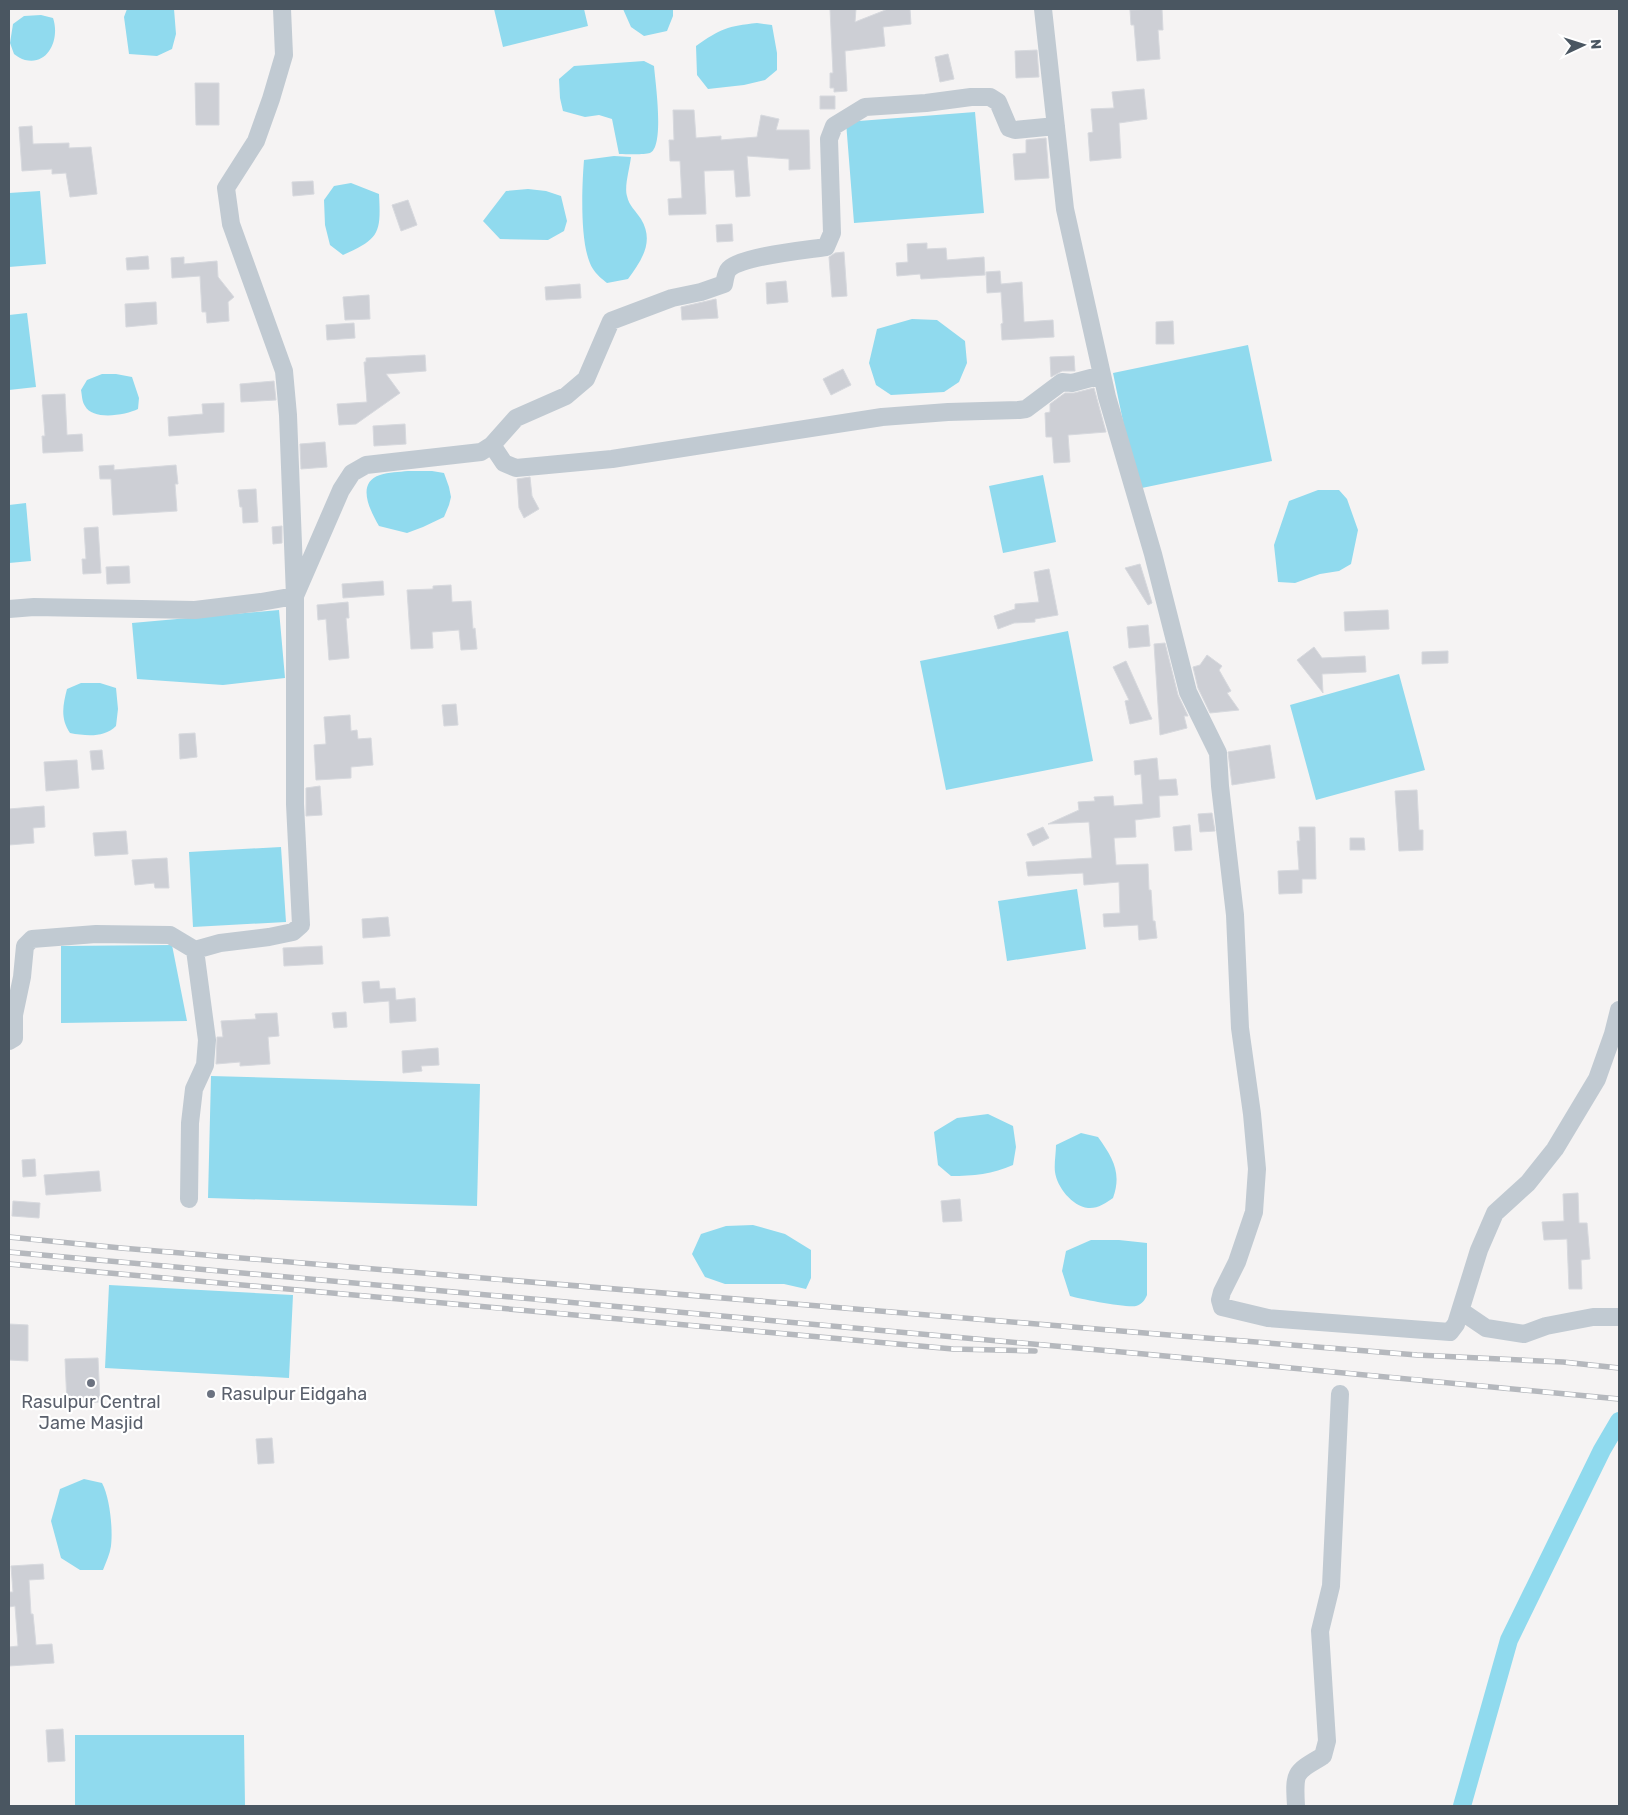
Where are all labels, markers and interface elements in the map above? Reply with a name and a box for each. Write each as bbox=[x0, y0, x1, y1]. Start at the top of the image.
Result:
north arrow bbox=[1558, 20, 1608, 70]
text: N bbox=[1587, 39, 1604, 50]
marker: Rasulpur Central Jame Masjid bbox=[85, 1377, 97, 1389]
place label: Rasulpur Eidgaha bbox=[221, 1383, 367, 1405]
marker: Rasulpur Eidgaha bbox=[205, 1388, 217, 1400]
place label: Rasulpur Central Jame Masjid bbox=[21, 1391, 161, 1434]

